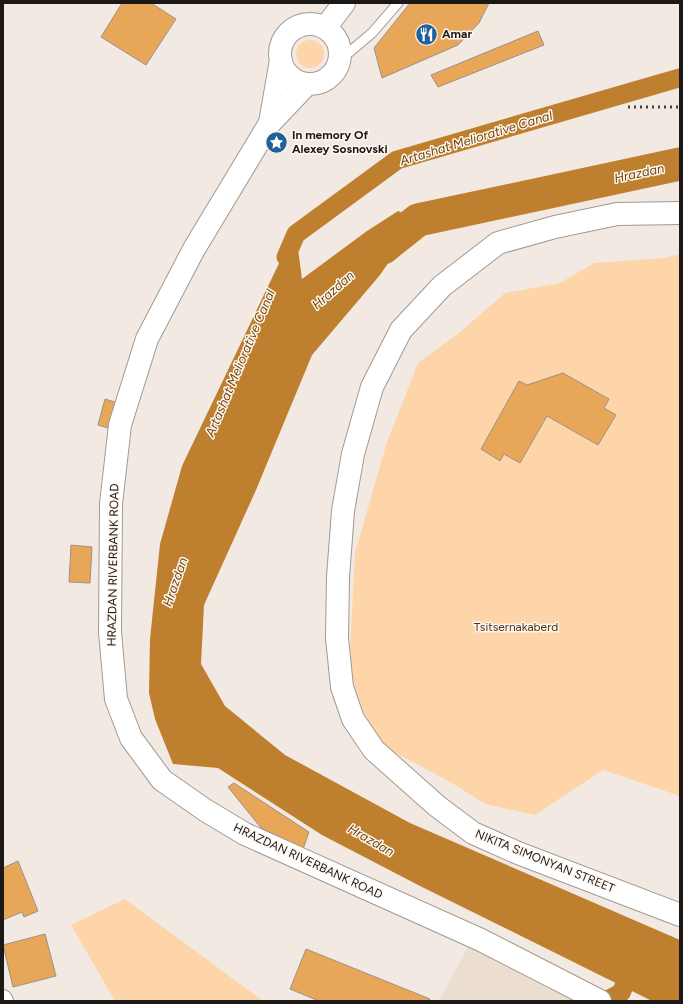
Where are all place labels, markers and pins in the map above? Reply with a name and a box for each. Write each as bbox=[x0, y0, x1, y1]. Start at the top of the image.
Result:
restaurant icon: Amar bbox=[414, 21, 440, 47]
place label: Amar bbox=[442, 27, 472, 41]
place label: In memory Of Alexey Sosnovski bbox=[292, 128, 388, 156]
place icon: In memory Of Alexey Sosnovski bbox=[264, 129, 290, 155]

